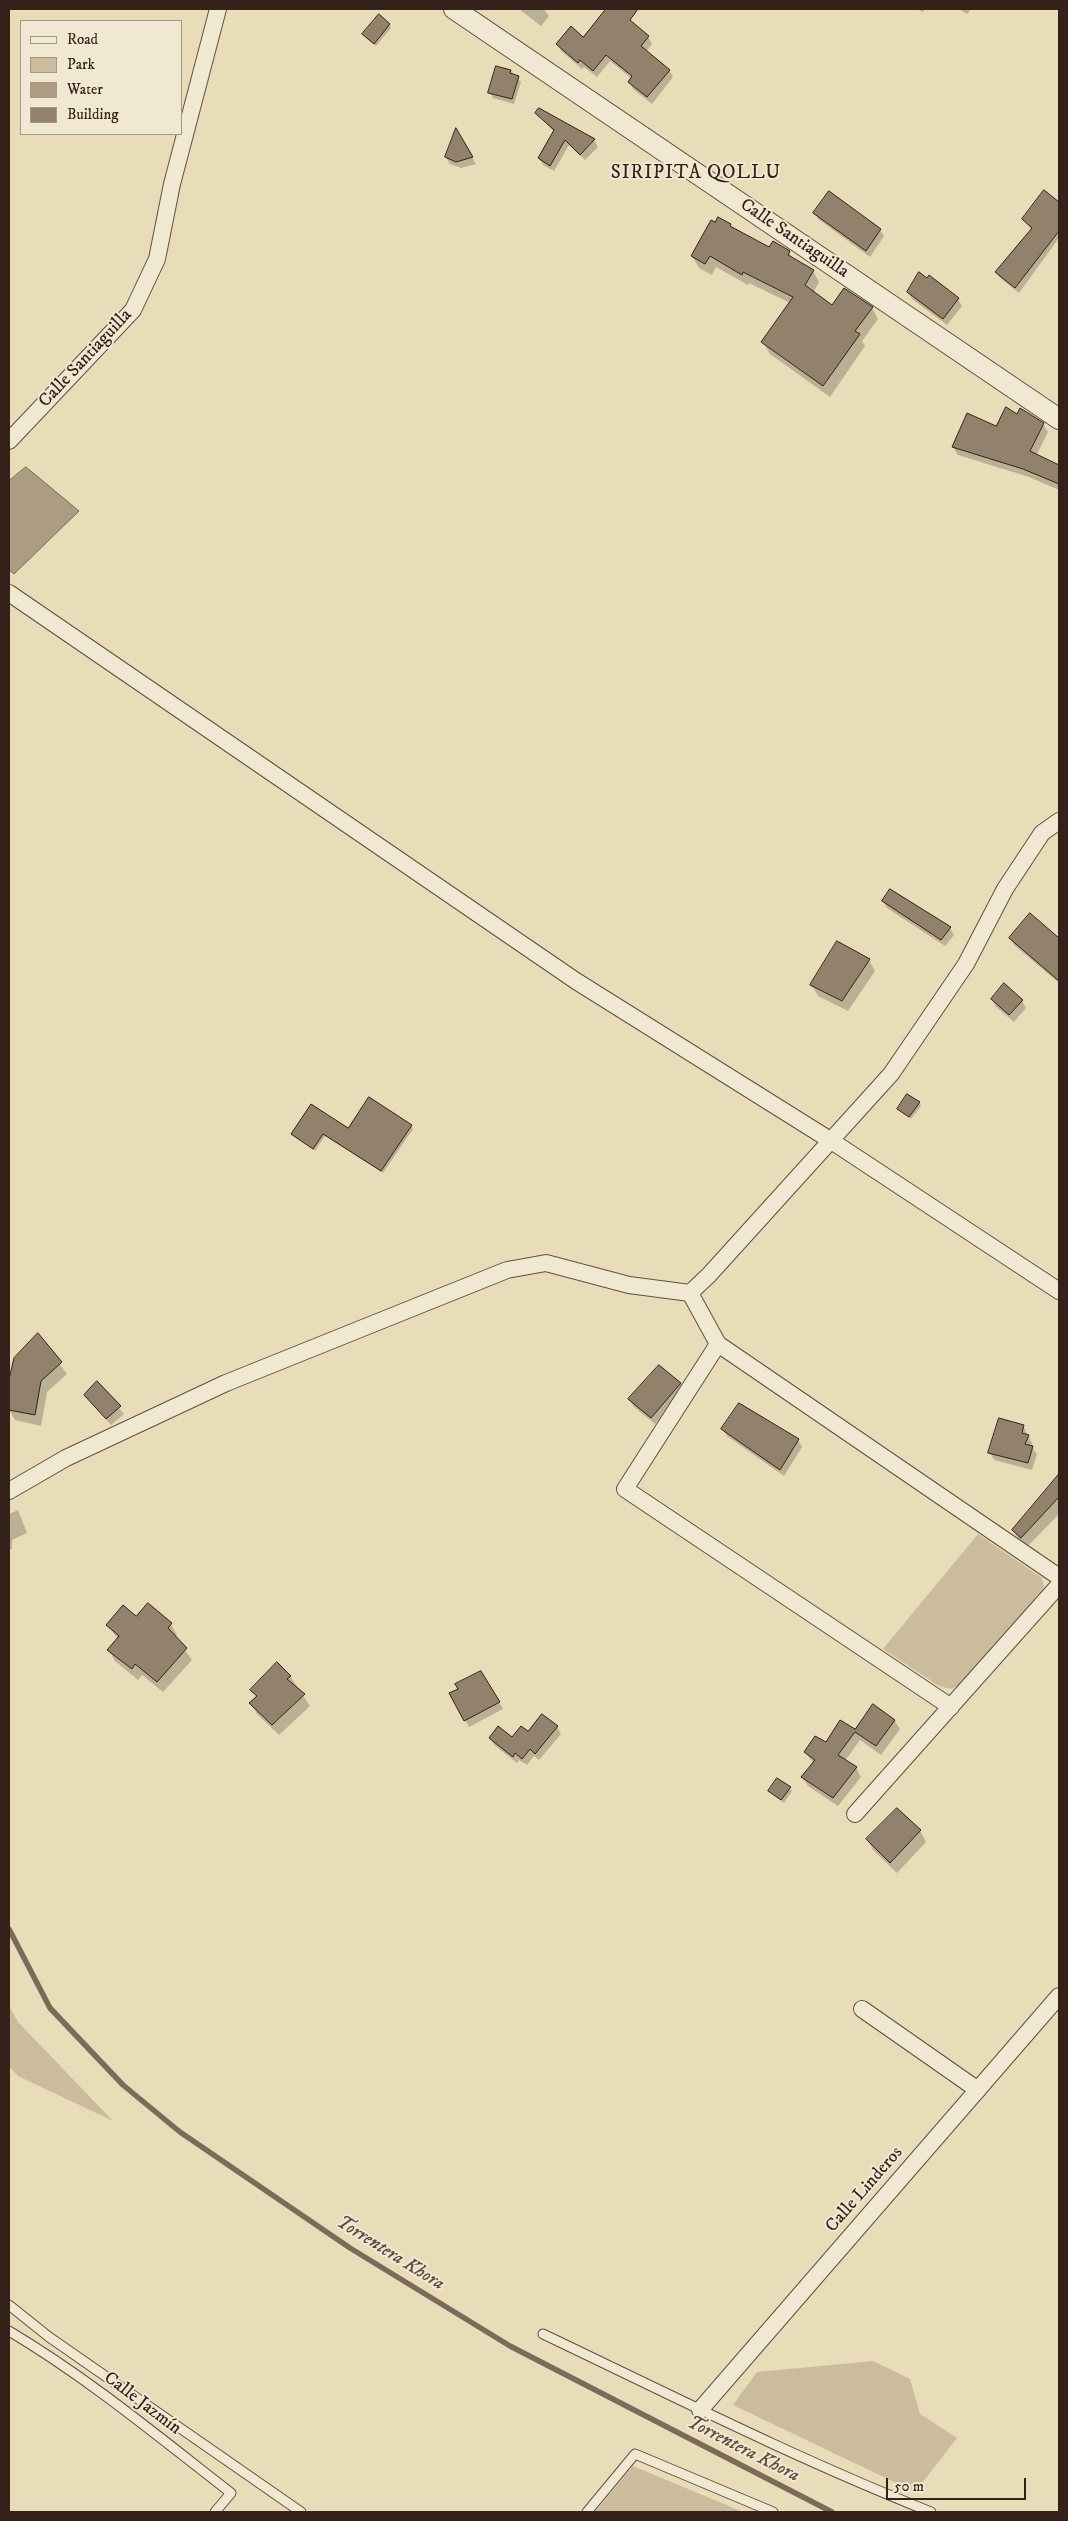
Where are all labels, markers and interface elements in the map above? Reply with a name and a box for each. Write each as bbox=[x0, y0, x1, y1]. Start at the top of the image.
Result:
legend bbox=[20, 20, 182, 135]
text: Road bbox=[67, 30, 98, 49]
text: Park bbox=[67, 55, 95, 74]
text: Water bbox=[67, 80, 103, 99]
text: Building bbox=[67, 105, 119, 124]
district label: SIRIPITA QOLLU bbox=[609, 163, 783, 185]
street label: Calle Santiaguilla bbox=[735, 195, 853, 283]
street label: Calle Santiaguilla bbox=[35, 305, 137, 413]
street label: Calle Linderos bbox=[822, 2143, 908, 2237]
water label: Torrentera Khora bbox=[332, 2212, 448, 2296]
street label: Calle Jazmín bbox=[99, 2368, 185, 2440]
water label: Torrentera Khora bbox=[683, 2412, 803, 2488]
scale bar bbox=[888, 2468, 1028, 2500]
text: 50 m bbox=[894, 2477, 924, 2496]

